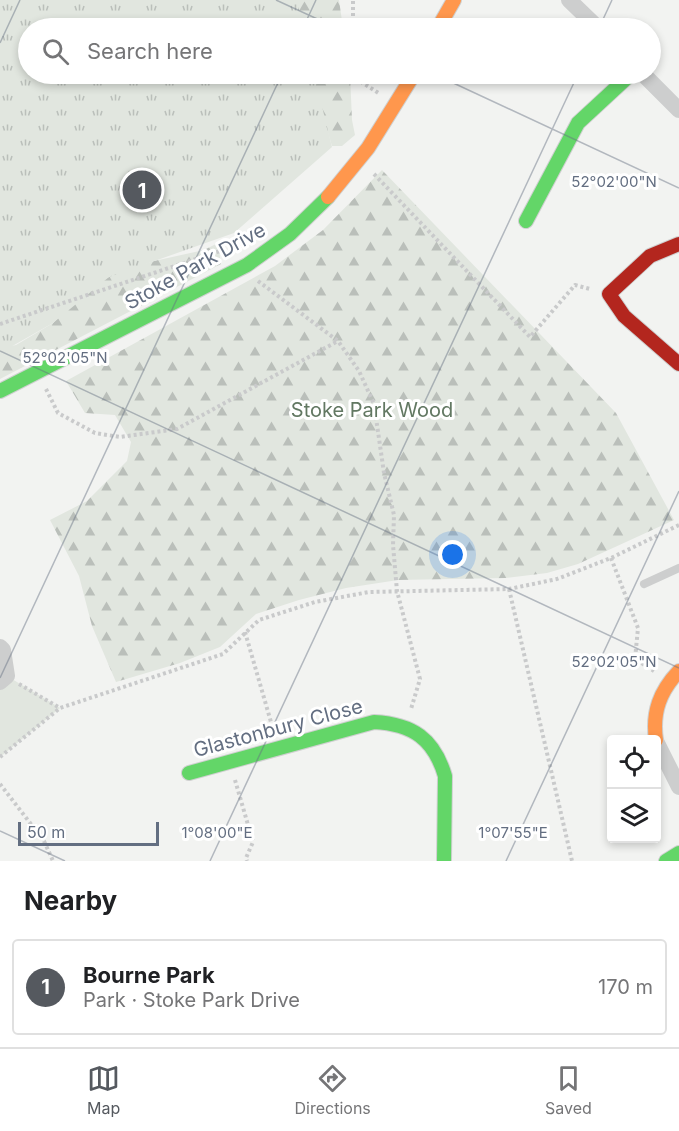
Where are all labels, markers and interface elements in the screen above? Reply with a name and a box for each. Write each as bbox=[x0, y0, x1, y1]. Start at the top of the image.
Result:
search box bbox=[18, 18, 661, 84]
icon: search bbox=[39, 35, 72, 68]
text: Search here bbox=[87, 38, 213, 64]
pin: 1 bbox=[122, 168, 162, 213]
text: 52°02'00"N bbox=[571, 172, 657, 191]
street label: Stoke Park Drive bbox=[120, 217, 270, 315]
text: 52°02'05"N bbox=[22, 348, 108, 367]
park label: Stoke Park Wood bbox=[291, 398, 453, 422]
your location bbox=[438, 540, 467, 569]
text: 52°02'05"N bbox=[571, 652, 657, 671]
street label: Glastonbury Close bbox=[191, 694, 365, 762]
map controls bbox=[607, 735, 661, 843]
button: locate bbox=[607, 735, 661, 789]
button: layers bbox=[607, 789, 661, 843]
scale bar bbox=[18, 819, 159, 846]
text: 50 m bbox=[27, 822, 65, 842]
text: 1°08'00"E bbox=[181, 823, 253, 842]
text: 1°07'55"E bbox=[478, 823, 548, 842]
text: Nearby bbox=[24, 885, 117, 916]
text: Bourne Park bbox=[83, 962, 215, 988]
text: 1 bbox=[41, 975, 50, 999]
text: 170 m bbox=[598, 975, 653, 999]
text: Park · Stoke Park Drive bbox=[83, 988, 300, 1012]
tab: Map bbox=[87, 1062, 120, 1118]
tab: Directions bbox=[295, 1062, 371, 1118]
tab: Saved bbox=[545, 1062, 592, 1118]

